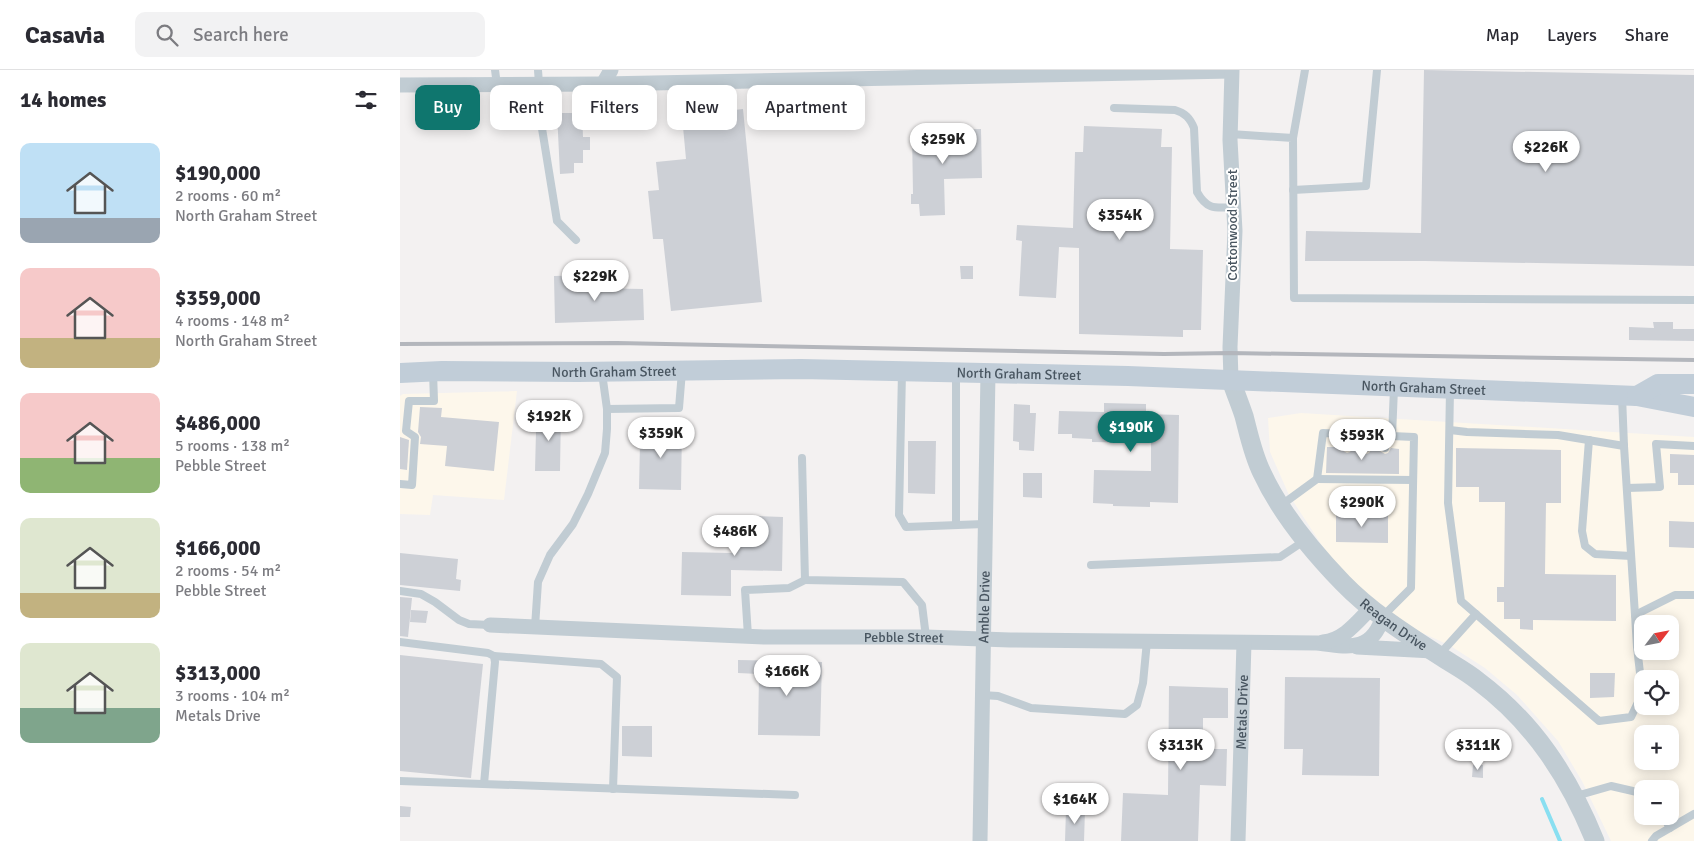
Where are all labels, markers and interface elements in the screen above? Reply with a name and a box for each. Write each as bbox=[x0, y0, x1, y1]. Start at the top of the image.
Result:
search box bbox=[135, 12, 485, 57]
text: Casavia bbox=[25, 20, 105, 50]
icon: search bbox=[153, 21, 181, 49]
text: Search here bbox=[193, 23, 289, 47]
text: Map bbox=[1486, 24, 1519, 46]
text: Layers bbox=[1547, 24, 1597, 46]
text: Share bbox=[1625, 24, 1669, 46]
chip: Buy bbox=[415, 85, 480, 130]
chip: Rent bbox=[490, 85, 562, 130]
chip: Filters bbox=[572, 85, 657, 130]
chip: New bbox=[667, 85, 737, 130]
chip: Apartment bbox=[747, 85, 865, 130]
icon: filters bbox=[352, 86, 380, 114]
text: 14 homes bbox=[20, 87, 106, 113]
pin: $259K bbox=[908, 122, 978, 165]
text: $259K bbox=[921, 129, 965, 149]
pin: $226K bbox=[1511, 131, 1581, 173]
text: $226K bbox=[1524, 137, 1568, 157]
text: $190,000 bbox=[175, 160, 261, 186]
icon: home bbox=[60, 163, 120, 223]
street label: Cottonwood Street bbox=[1224, 169, 1241, 281]
text: 2 rooms · 60 m² bbox=[175, 186, 281, 206]
pin: $354K bbox=[1085, 198, 1155, 241]
text: $354K bbox=[1098, 205, 1142, 225]
text: North Graham Street bbox=[175, 206, 317, 226]
pin: $229K bbox=[560, 260, 630, 302]
text: $229K bbox=[573, 266, 617, 286]
text: $359,000 bbox=[175, 285, 261, 311]
icon: home bbox=[60, 288, 120, 348]
text: 4 rooms · 148 m² bbox=[175, 311, 290, 331]
text: North Graham Street bbox=[175, 331, 317, 351]
street label: North Graham Street bbox=[552, 362, 676, 381]
street label: North Graham Street bbox=[956, 364, 1081, 383]
street label: North Graham Street bbox=[1361, 377, 1486, 399]
pin: $192K bbox=[514, 400, 584, 442]
text: $192K bbox=[527, 406, 571, 426]
text: $486,000 bbox=[175, 410, 261, 436]
pin: $190K bbox=[1096, 410, 1166, 453]
icon: home bbox=[60, 413, 120, 473]
pin: $359K bbox=[626, 416, 696, 459]
text: $190K bbox=[1109, 417, 1153, 437]
pin: $593K bbox=[1327, 418, 1397, 461]
text: $359K bbox=[639, 423, 683, 443]
text: $593K bbox=[1340, 425, 1384, 445]
text: 5 rooms · 138 m² bbox=[175, 436, 290, 456]
text: Pebble Street bbox=[175, 456, 266, 476]
pin: $290K bbox=[1327, 486, 1397, 528]
text: $290K bbox=[1340, 492, 1384, 512]
pin: $486K bbox=[700, 514, 770, 557]
text: $486K bbox=[713, 521, 757, 541]
text: $166,000 bbox=[175, 535, 261, 561]
icon: home bbox=[60, 538, 120, 598]
text: 2 rooms · 54 m² bbox=[175, 561, 281, 581]
street label: Amble Drive bbox=[975, 571, 993, 643]
text: Pebble Street bbox=[175, 581, 266, 601]
street label: Reagan Drive bbox=[1357, 594, 1431, 654]
north arrow bbox=[1634, 615, 1679, 660]
map controls bbox=[1634, 615, 1679, 825]
street label: Pebble Street bbox=[864, 628, 944, 646]
pin: $166K bbox=[752, 654, 822, 697]
text: $313,000 bbox=[175, 660, 261, 686]
text: $166K bbox=[765, 661, 809, 681]
icon: home bbox=[60, 663, 120, 723]
button: locate bbox=[1634, 670, 1679, 715]
street label: Metals Drive bbox=[1232, 674, 1252, 750]
text: 3 rooms · 104 m² bbox=[175, 686, 290, 706]
text: Metals Drive bbox=[175, 706, 261, 726]
button: + bbox=[1634, 725, 1679, 770]
pin: $313K bbox=[1146, 728, 1216, 771]
pin: $311K bbox=[1443, 728, 1513, 771]
text: $313K bbox=[1159, 735, 1203, 755]
text: $311K bbox=[1456, 735, 1500, 755]
button: − bbox=[1634, 780, 1679, 825]
pin: $164K bbox=[1040, 782, 1110, 825]
text: $164K bbox=[1053, 789, 1097, 809]

